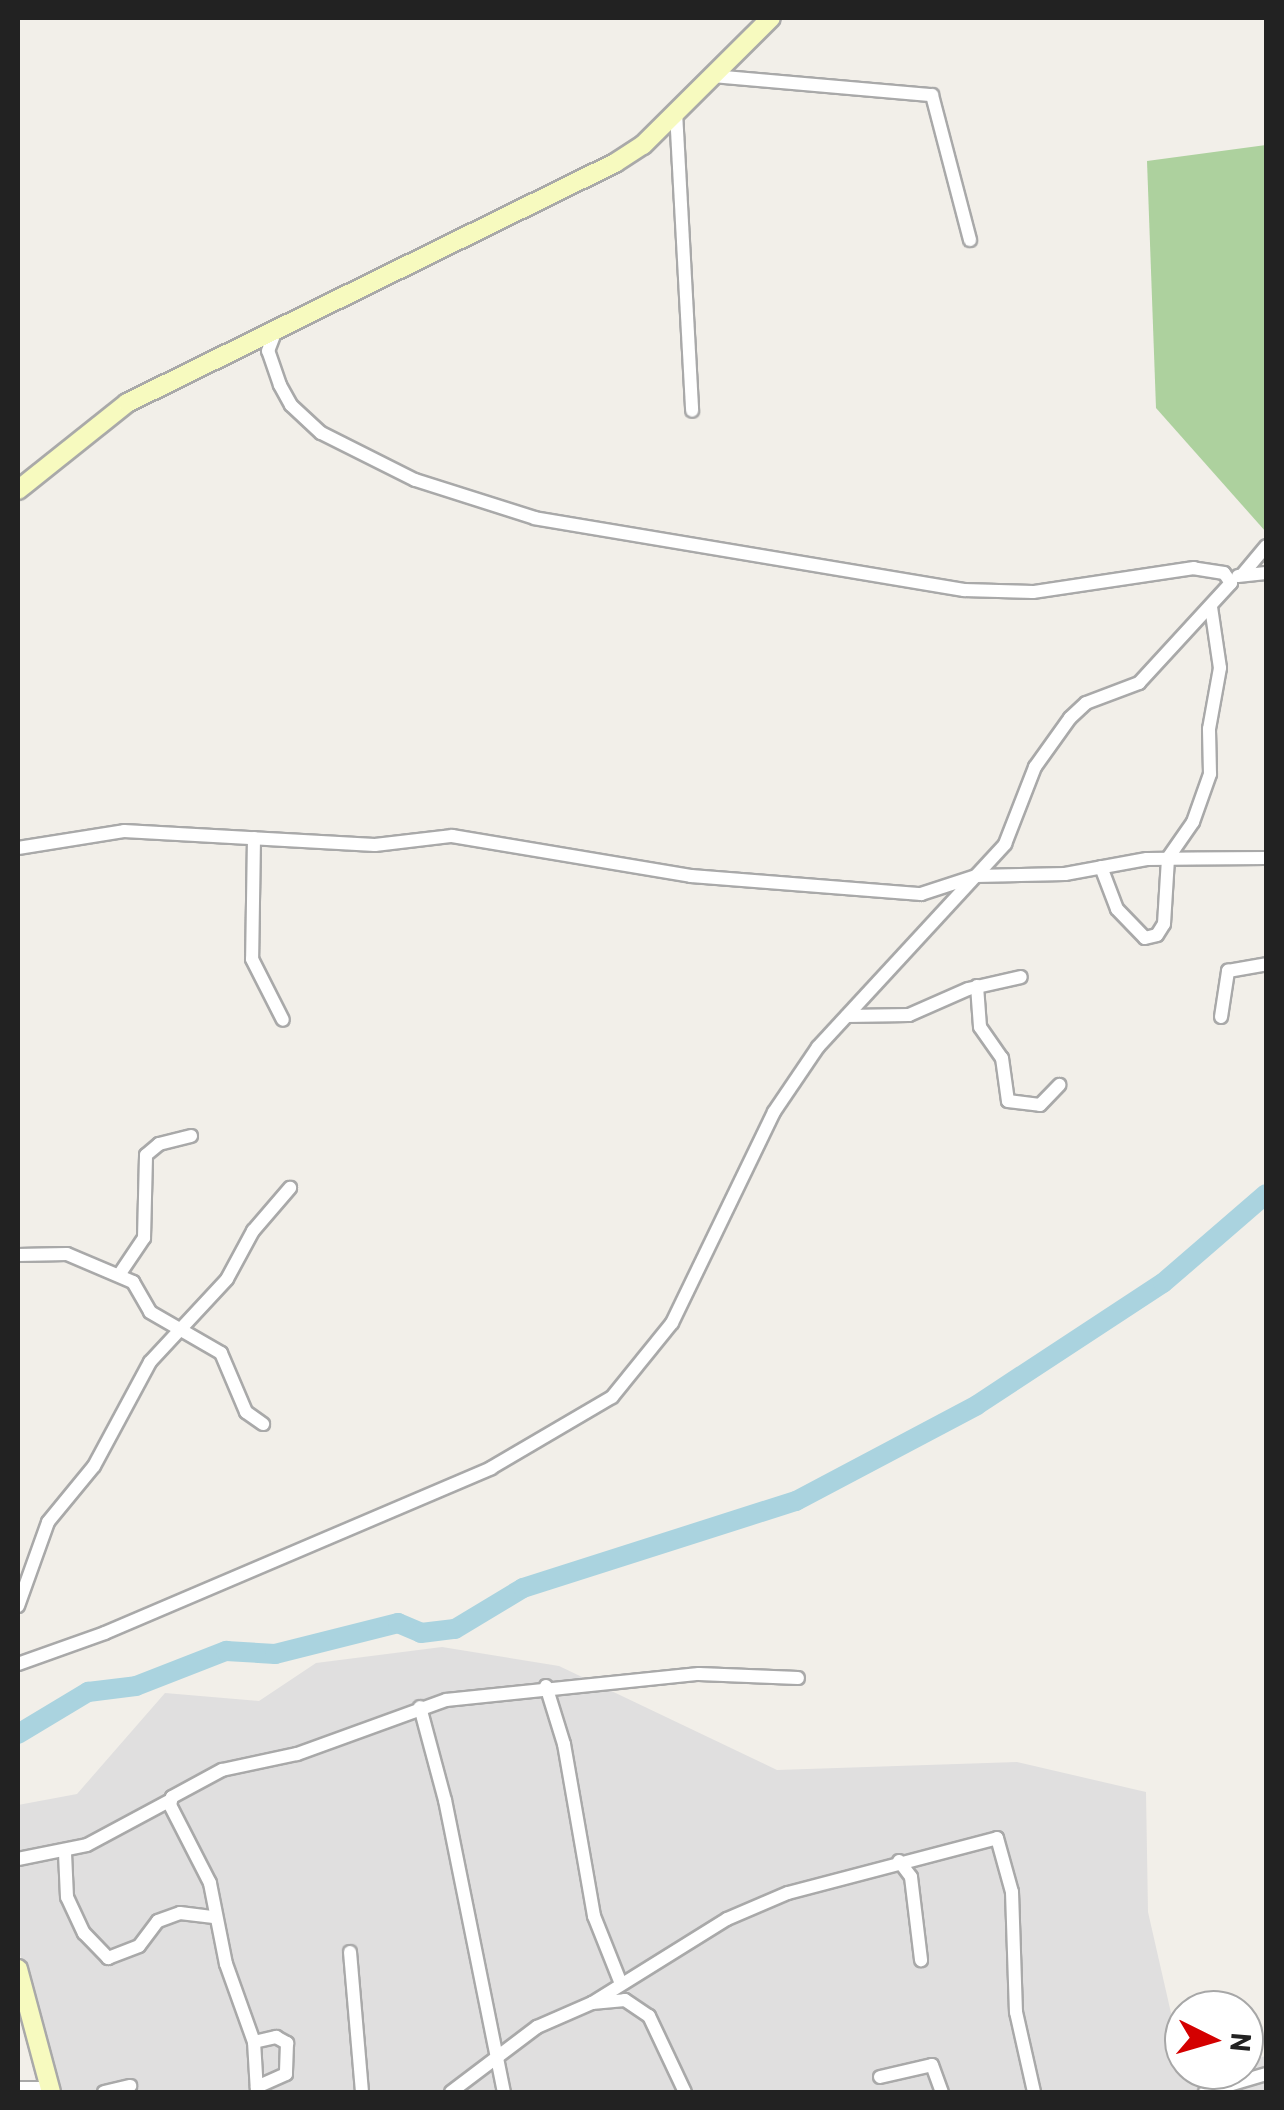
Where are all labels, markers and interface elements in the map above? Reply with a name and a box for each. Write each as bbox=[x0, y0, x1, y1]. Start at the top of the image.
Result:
north arrow bbox=[1164, 1990, 1264, 2090]
text: N bbox=[1224, 2032, 1260, 2053]

